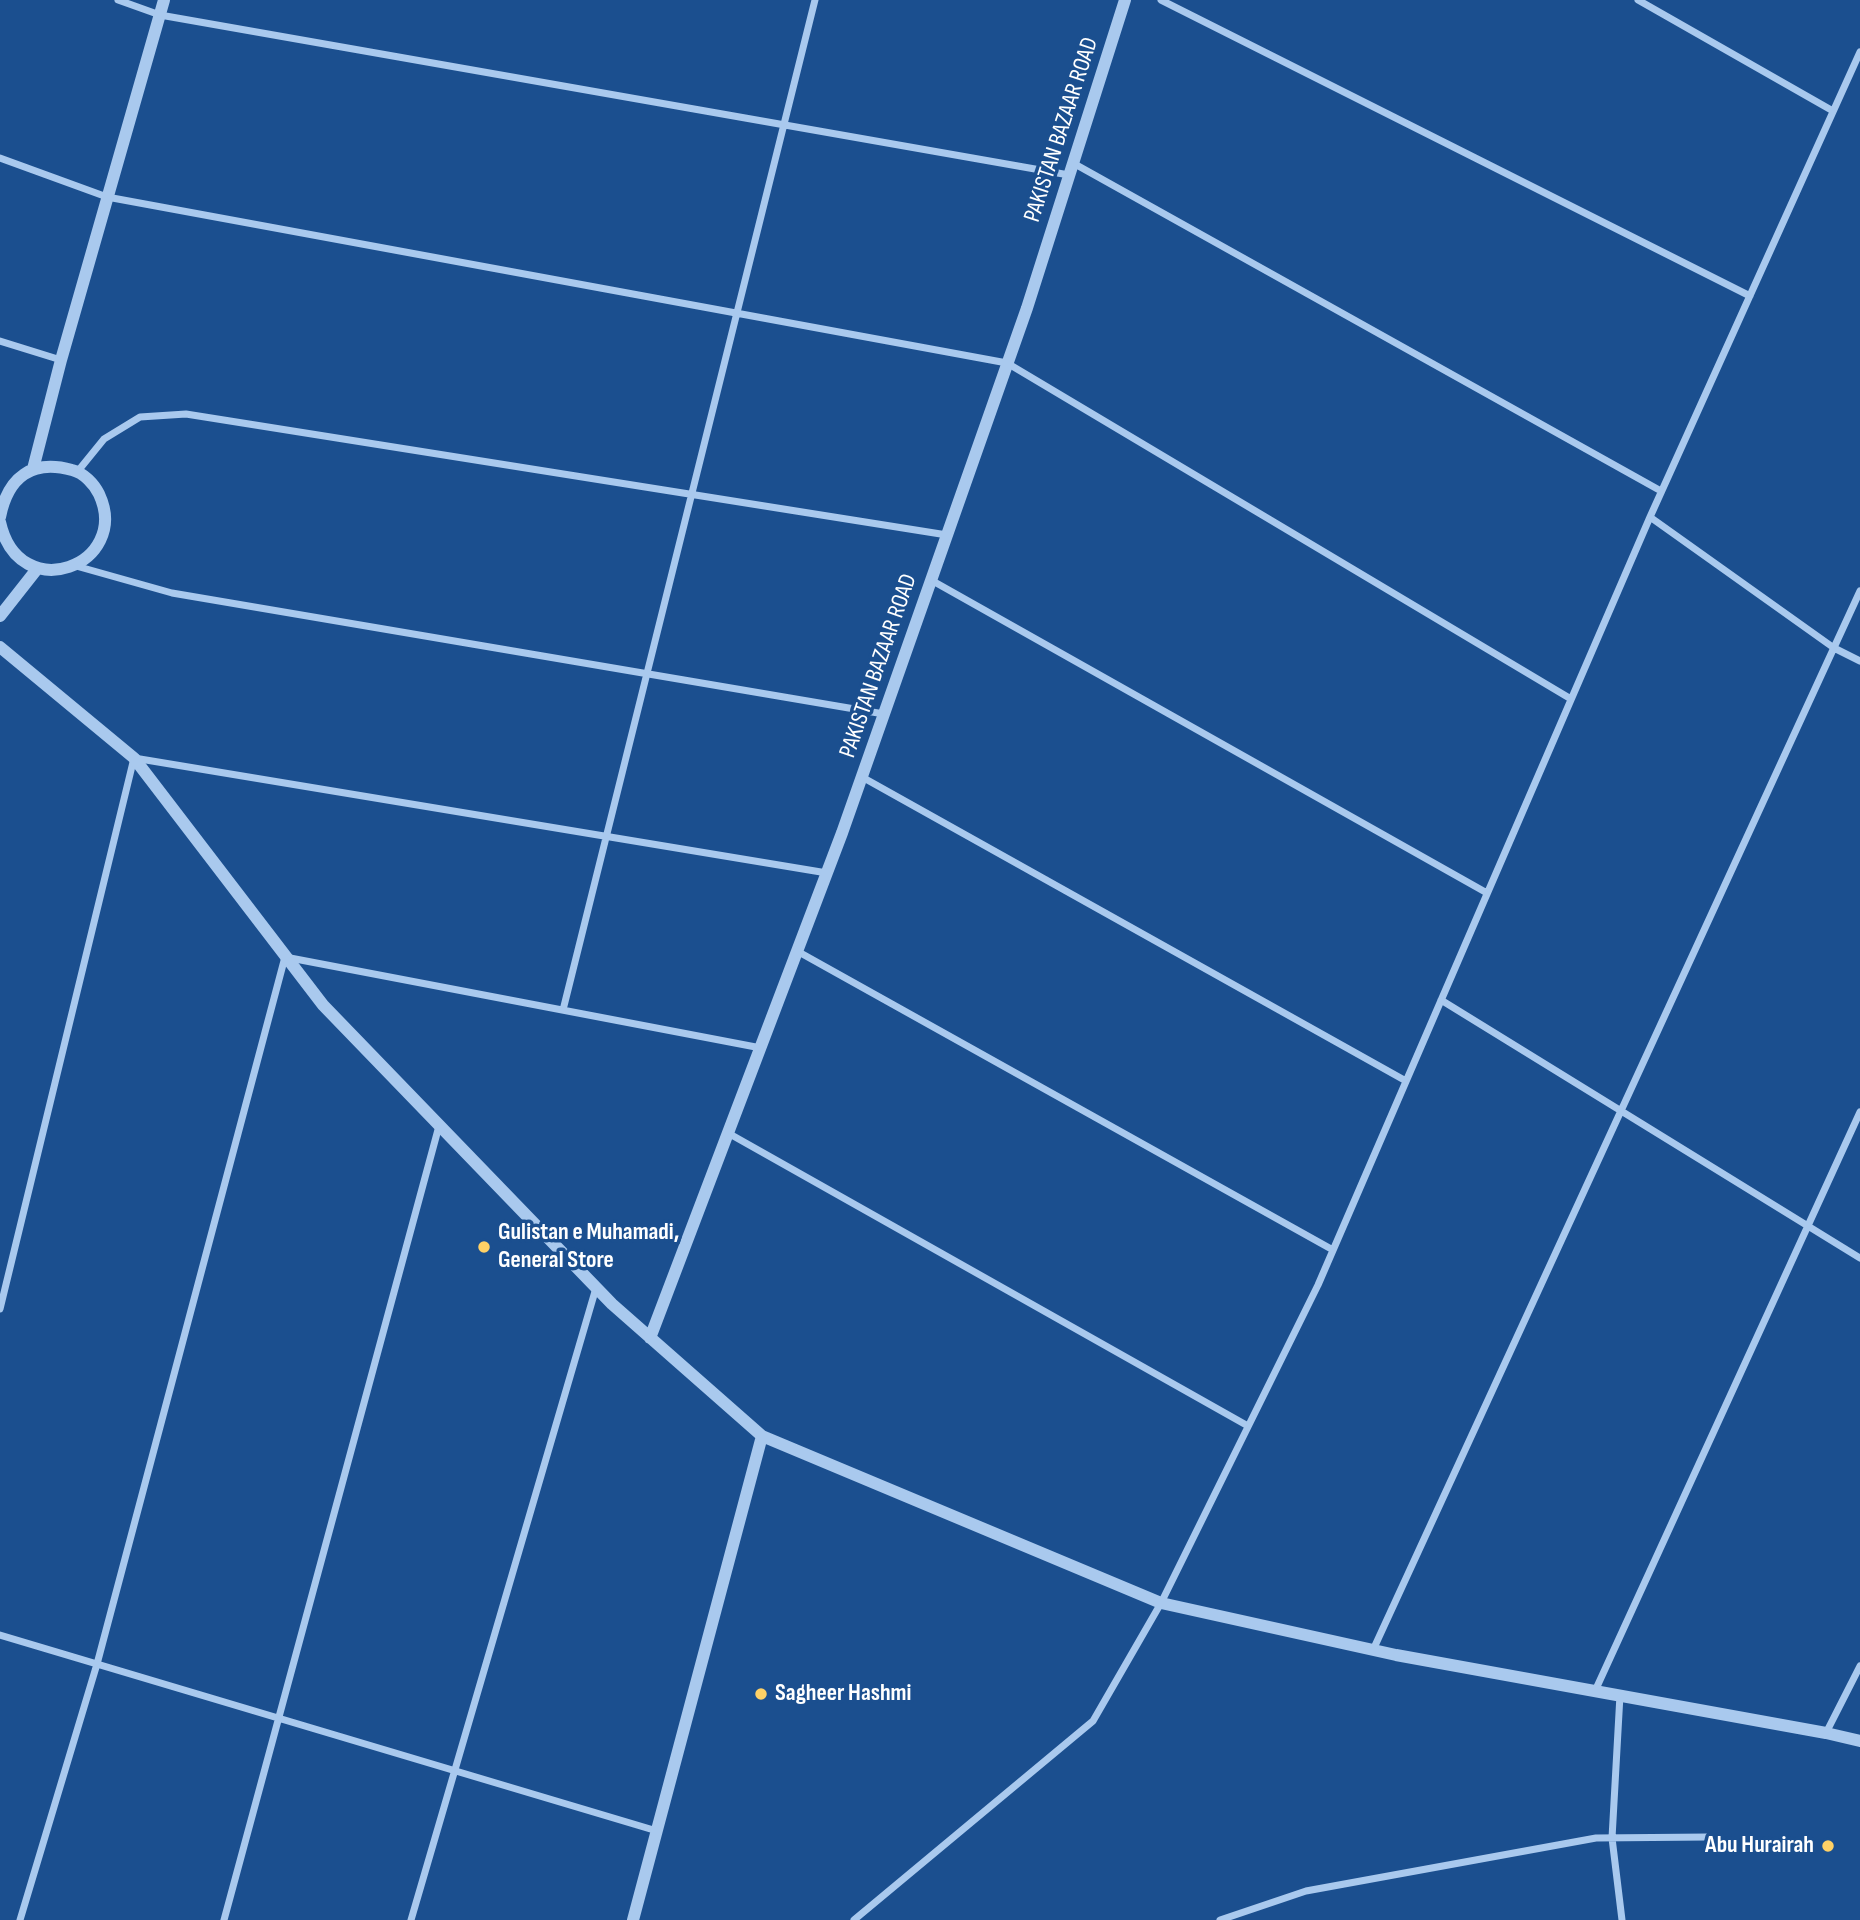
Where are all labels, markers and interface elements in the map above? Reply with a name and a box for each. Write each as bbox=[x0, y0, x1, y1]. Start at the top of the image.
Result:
street label: PAKISTAN BAZAAR ROAD bbox=[1019, 34, 1105, 226]
street label: PAKISTAN BAZAAR ROAD bbox=[834, 570, 924, 762]
place label: Gulistan e Muhamadi, General Store bbox=[498, 1219, 679, 1275]
marker: Gulistan e Muhamadi, General Store bbox=[476, 1239, 492, 1255]
place label: Sagheer Hashmi bbox=[775, 1680, 911, 1708]
marker: Sagheer Hashmi bbox=[753, 1686, 769, 1702]
place label: Abu Hurairah bbox=[1705, 1832, 1814, 1860]
marker: Abu Hurairah bbox=[1820, 1838, 1836, 1854]

